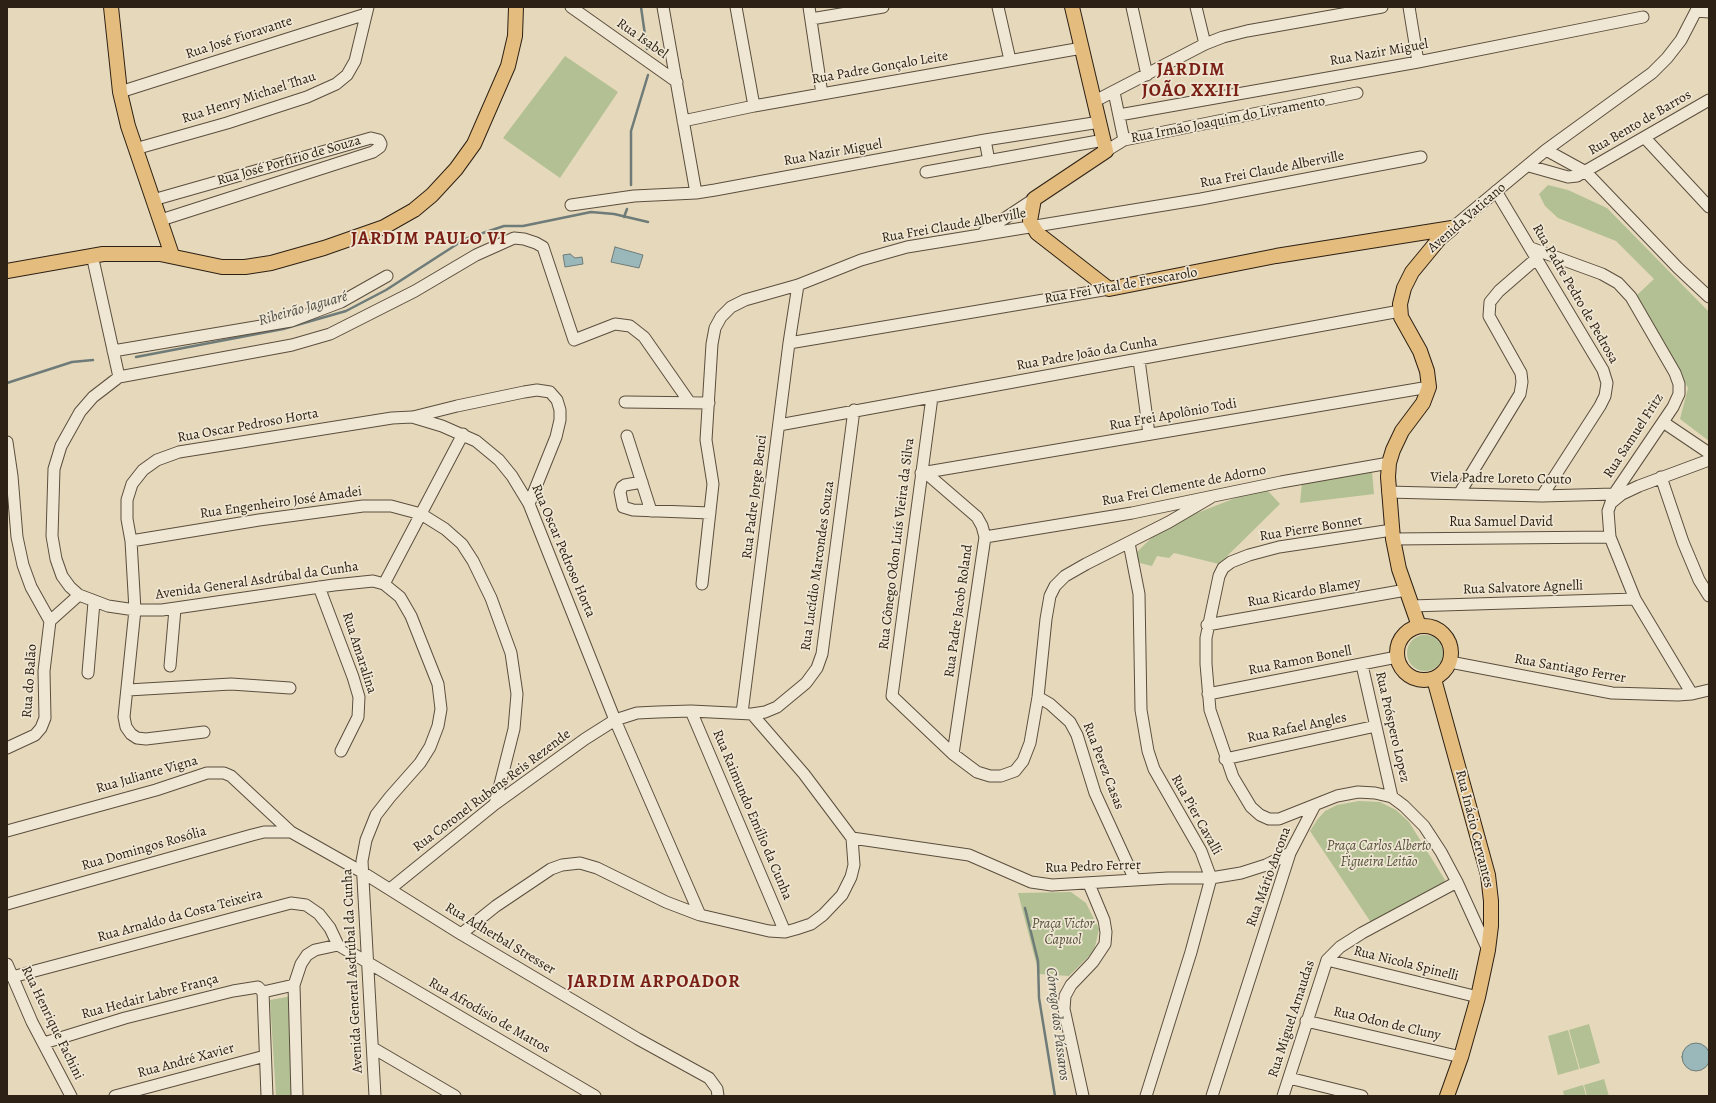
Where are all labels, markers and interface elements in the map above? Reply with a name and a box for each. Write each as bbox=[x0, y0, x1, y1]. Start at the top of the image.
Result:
street label: Rua José Fioravante bbox=[184, 13, 294, 63]
street label: Rua Isabel bbox=[613, 15, 671, 63]
street label: Rua Nazir Miguel bbox=[1328, 36, 1430, 70]
street label: Rua Padre Gonçalo Leite bbox=[811, 48, 949, 88]
district label: JARDIM JOÃO XXIII bbox=[1142, 60, 1240, 102]
street label: Rua Henry Michael Thau bbox=[180, 68, 318, 128]
street label: Rua Bento de Barros bbox=[1586, 87, 1694, 159]
street label: Rua Irmão Joaquim do Livramento bbox=[1130, 93, 1326, 147]
street label: Rua José Porfírio de Souza bbox=[215, 132, 363, 190]
street label: Rua Nazir Miguel bbox=[782, 136, 884, 170]
street label: Rua Frei Claude Alberville bbox=[1198, 148, 1346, 192]
street label: Avenida Vaticano bbox=[1424, 179, 1510, 257]
street label: Rua Frei Claude Alberville bbox=[880, 205, 1028, 247]
street label: Rua Padre Pedro de Pedrosa bbox=[1528, 221, 1622, 367]
district label: JARDIM PAULO VI bbox=[351, 229, 507, 251]
street label: Rua Frei Vital de Frescarolo bbox=[1043, 264, 1199, 308]
water label: Ribeirão Jaguaré bbox=[256, 288, 350, 330]
street label: Rua Padre João da Cunha bbox=[1015, 333, 1159, 375]
street label: Rua Samuel Fritz bbox=[1600, 390, 1668, 482]
street label: Rua Frei Apolônio Todi bbox=[1108, 395, 1238, 435]
street label: Rua Oscar Pedroso Horta bbox=[176, 405, 320, 447]
street label: Rua Padre Jorge Benci bbox=[739, 434, 771, 560]
street label: Rua Cônego Odon Luís Vieira da Silva bbox=[876, 437, 918, 651]
street label: Rua Frei Clemente de Adorno bbox=[1101, 462, 1267, 510]
street label: Viela Padre Loreto Couto bbox=[1430, 469, 1572, 489]
street label: Rua Lucídio Marcondes Souza bbox=[798, 480, 838, 652]
street label: Rua Oscar Pedroso Horta bbox=[527, 482, 599, 620]
street label: Rua Engenheiro José Amadei bbox=[199, 483, 363, 523]
street label: Rua Pierre Bonnet bbox=[1258, 513, 1364, 545]
street label: Rua Samuel David bbox=[1449, 515, 1553, 531]
street label: Rua Padre Jacob Roland bbox=[941, 543, 977, 679]
street label: Avenida General Asdrúbal da Cunha bbox=[154, 558, 360, 604]
street label: Rua Ricardo Blamey bbox=[1246, 575, 1362, 611]
street label: Rua Salvatore Agnelli bbox=[1463, 578, 1583, 598]
street label: Rua Amaralina bbox=[338, 610, 380, 696]
street label: Rua do Balão bbox=[19, 643, 41, 719]
street label: Rua Ramon Bonell bbox=[1247, 643, 1353, 679]
street label: Rua Santiago Ferrer bbox=[1513, 651, 1627, 687]
street label: Rua Próspero Lopez bbox=[1371, 670, 1413, 784]
street label: Rua Rafael Angles bbox=[1246, 709, 1348, 747]
street label: Rua Perez Casas bbox=[1079, 720, 1127, 812]
street label: Rua Coronel Rubens Reis Rezende bbox=[410, 726, 574, 856]
street label: Rua Raimundo Emílio da Cunha bbox=[708, 727, 796, 903]
street label: Rua Juliante Vigna bbox=[94, 752, 200, 798]
street label: Rua Inácio Cervantes bbox=[1451, 768, 1497, 890]
street label: Rua Pier Cavalli bbox=[1167, 772, 1225, 858]
street label: Rua Domingos Rosólia bbox=[80, 823, 208, 875]
street label: Rua Mário Ancona bbox=[1243, 825, 1295, 929]
park label: Praça Carlos Alberto Figueira Leitão bbox=[1327, 839, 1431, 872]
street label: Rua Pedro Ferrer bbox=[1045, 857, 1141, 877]
street label: Avenida General Asdrúbal da Cunha bbox=[339, 868, 367, 1074]
street label: Rua Arnaldo da Costa Teixeira bbox=[96, 886, 264, 946]
street label: Rua Adherbal Stresser bbox=[442, 899, 558, 979]
park label: Praça Victor Capuol bbox=[1032, 917, 1094, 950]
street label: Rua Nicola Spinelli bbox=[1352, 943, 1460, 985]
street label: Rua Miguel Arnaudas bbox=[1265, 958, 1319, 1080]
street label: Rua Henrique Fachini bbox=[17, 963, 87, 1083]
water label: Córrego dos Pássaros bbox=[1041, 966, 1073, 1082]
street label: Rua Hedair Labre França bbox=[80, 971, 220, 1023]
district label: JARDIM ARPOADOR bbox=[567, 972, 741, 994]
street label: Rua Afrodísio de Mattos bbox=[425, 974, 553, 1058]
street label: Rua Odon de Cluny bbox=[1332, 1003, 1442, 1045]
street label: Rua André Xavier bbox=[136, 1040, 236, 1082]

